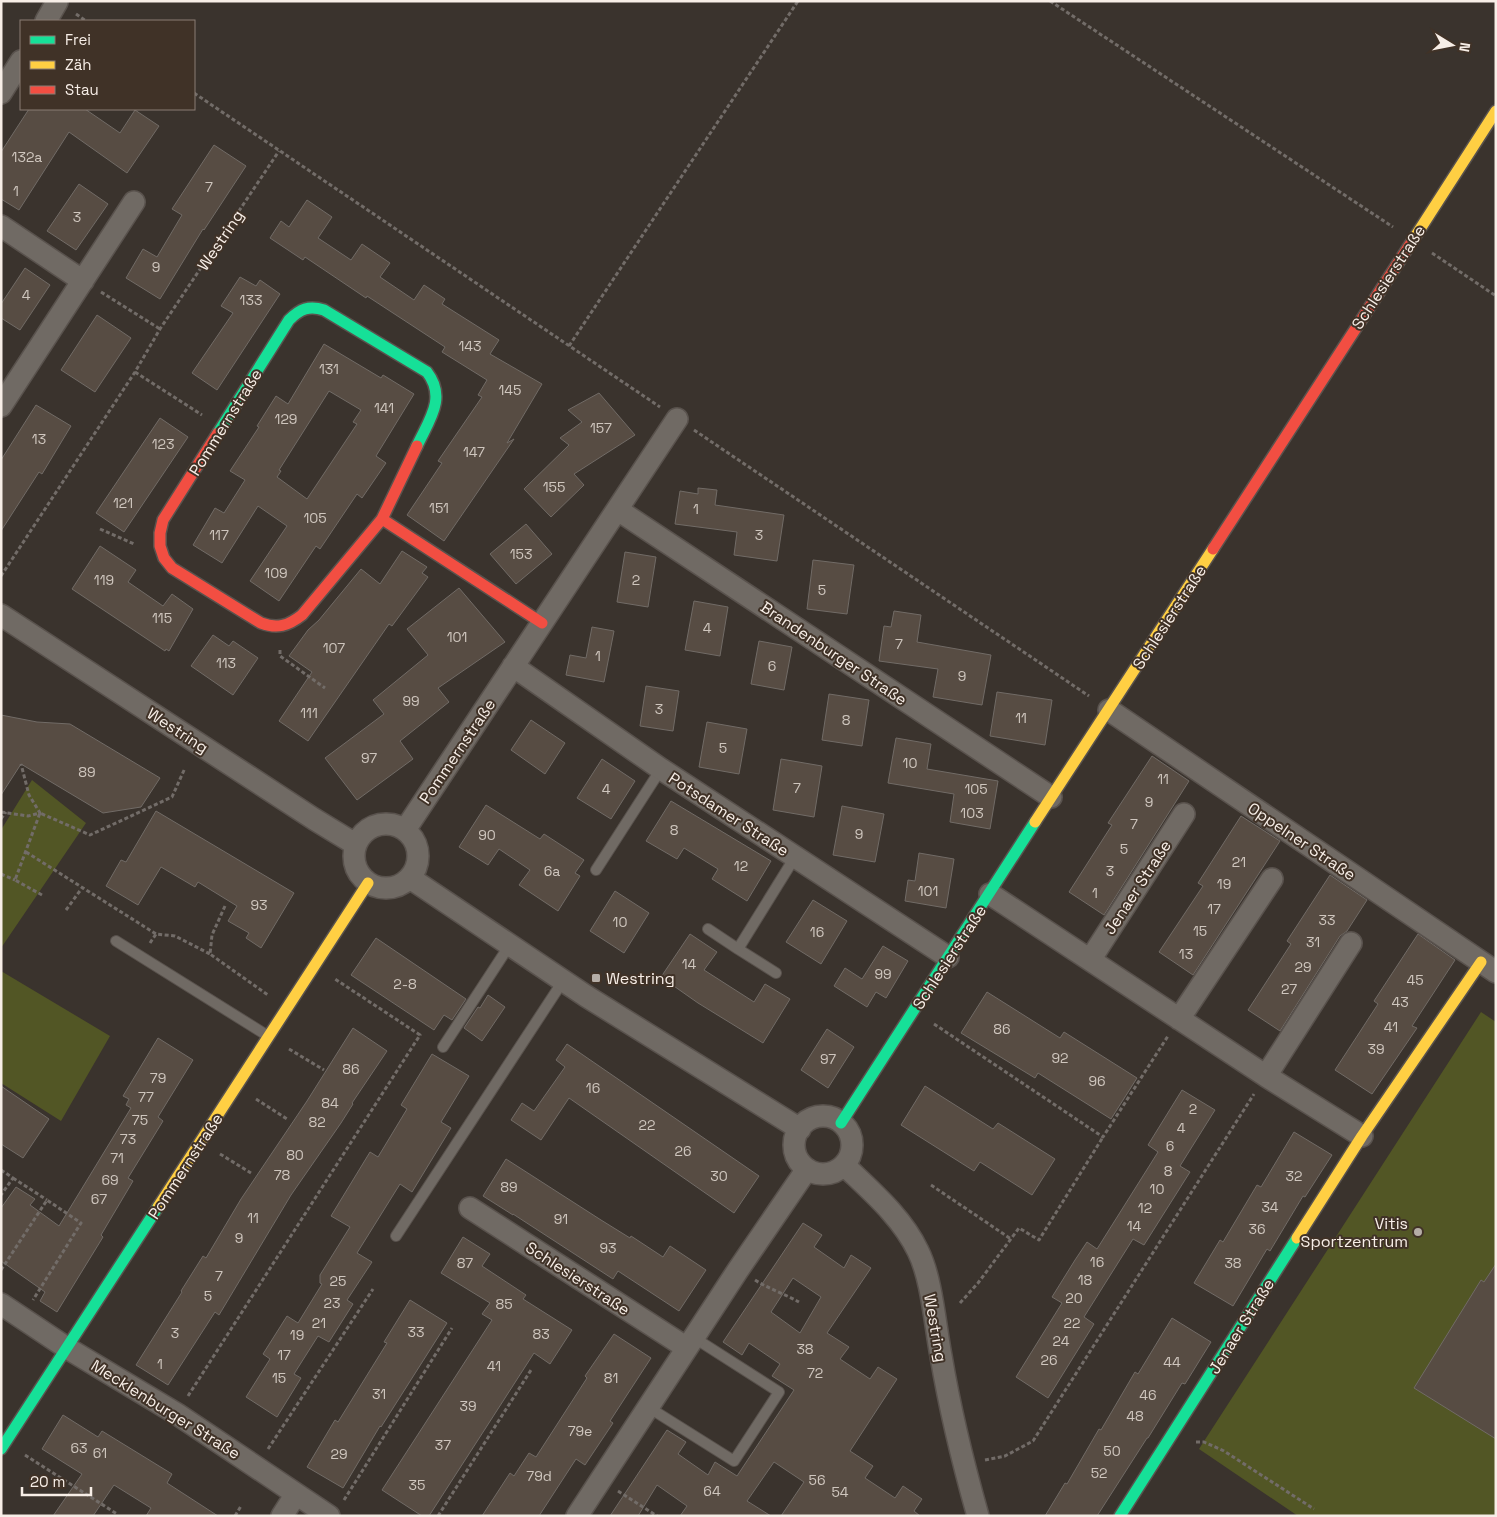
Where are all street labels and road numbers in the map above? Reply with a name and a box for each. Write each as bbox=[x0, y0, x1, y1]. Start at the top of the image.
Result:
street label: Westring bbox=[192, 206, 248, 275]
street label: Schlesierstraße bbox=[1347, 221, 1430, 333]
street label: Pommernstraße bbox=[184, 365, 267, 480]
street label: Schlesierstraße bbox=[1128, 561, 1211, 673]
street label: Brandenburger Straße bbox=[756, 597, 911, 710]
street label: Pommernstraße bbox=[415, 695, 500, 808]
street label: Westring bbox=[143, 703, 212, 758]
street label: Potsdamer Straße bbox=[665, 768, 793, 861]
street label: Oppelner Straße bbox=[1244, 798, 1360, 885]
street label: Jenaer Straße bbox=[1099, 836, 1176, 939]
street label: Schlesierstraße bbox=[908, 901, 991, 1013]
street label: Pommernstraße bbox=[143, 1109, 227, 1223]
street label: Schlesierstraße bbox=[522, 1237, 634, 1320]
street label: Jenaer Straße bbox=[1204, 1275, 1279, 1378]
street label: Westring bbox=[919, 1292, 952, 1364]
street label: Mecklenburger Straße bbox=[87, 1355, 244, 1464]

